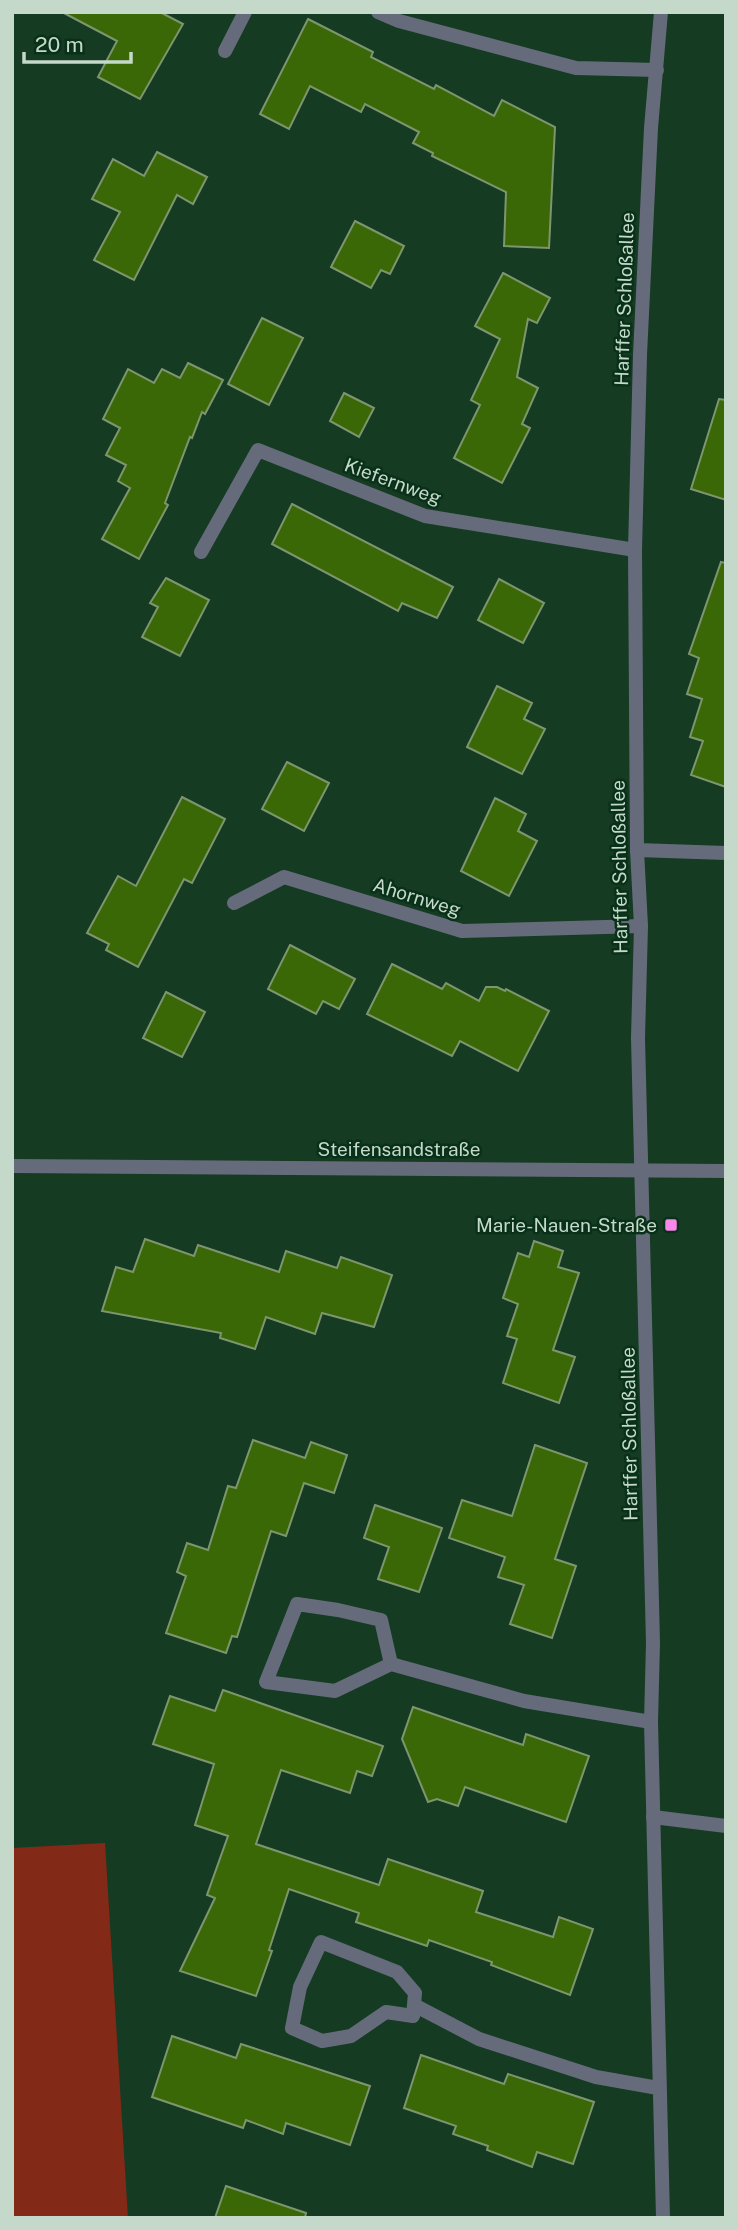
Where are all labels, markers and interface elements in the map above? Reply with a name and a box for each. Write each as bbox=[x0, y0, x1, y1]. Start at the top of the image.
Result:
scale bar bbox=[24, 21, 131, 65]
text: 20 m bbox=[35, 32, 84, 57]
street label: Harffer Schloßallee bbox=[610, 212, 638, 386]
street label: Kiefernweg bbox=[342, 453, 445, 509]
street label: Harffer Schloßallee bbox=[606, 780, 632, 954]
street label: Ahornweg bbox=[371, 873, 464, 921]
street label: Steifensandstraße bbox=[318, 1138, 480, 1160]
place label: Marie-Nauen-Straße bbox=[476, 1214, 657, 1236]
marker: Marie-Nauen-Straße bbox=[663, 1217, 679, 1233]
street label: Harffer Schloßallee bbox=[616, 1347, 642, 1521]

